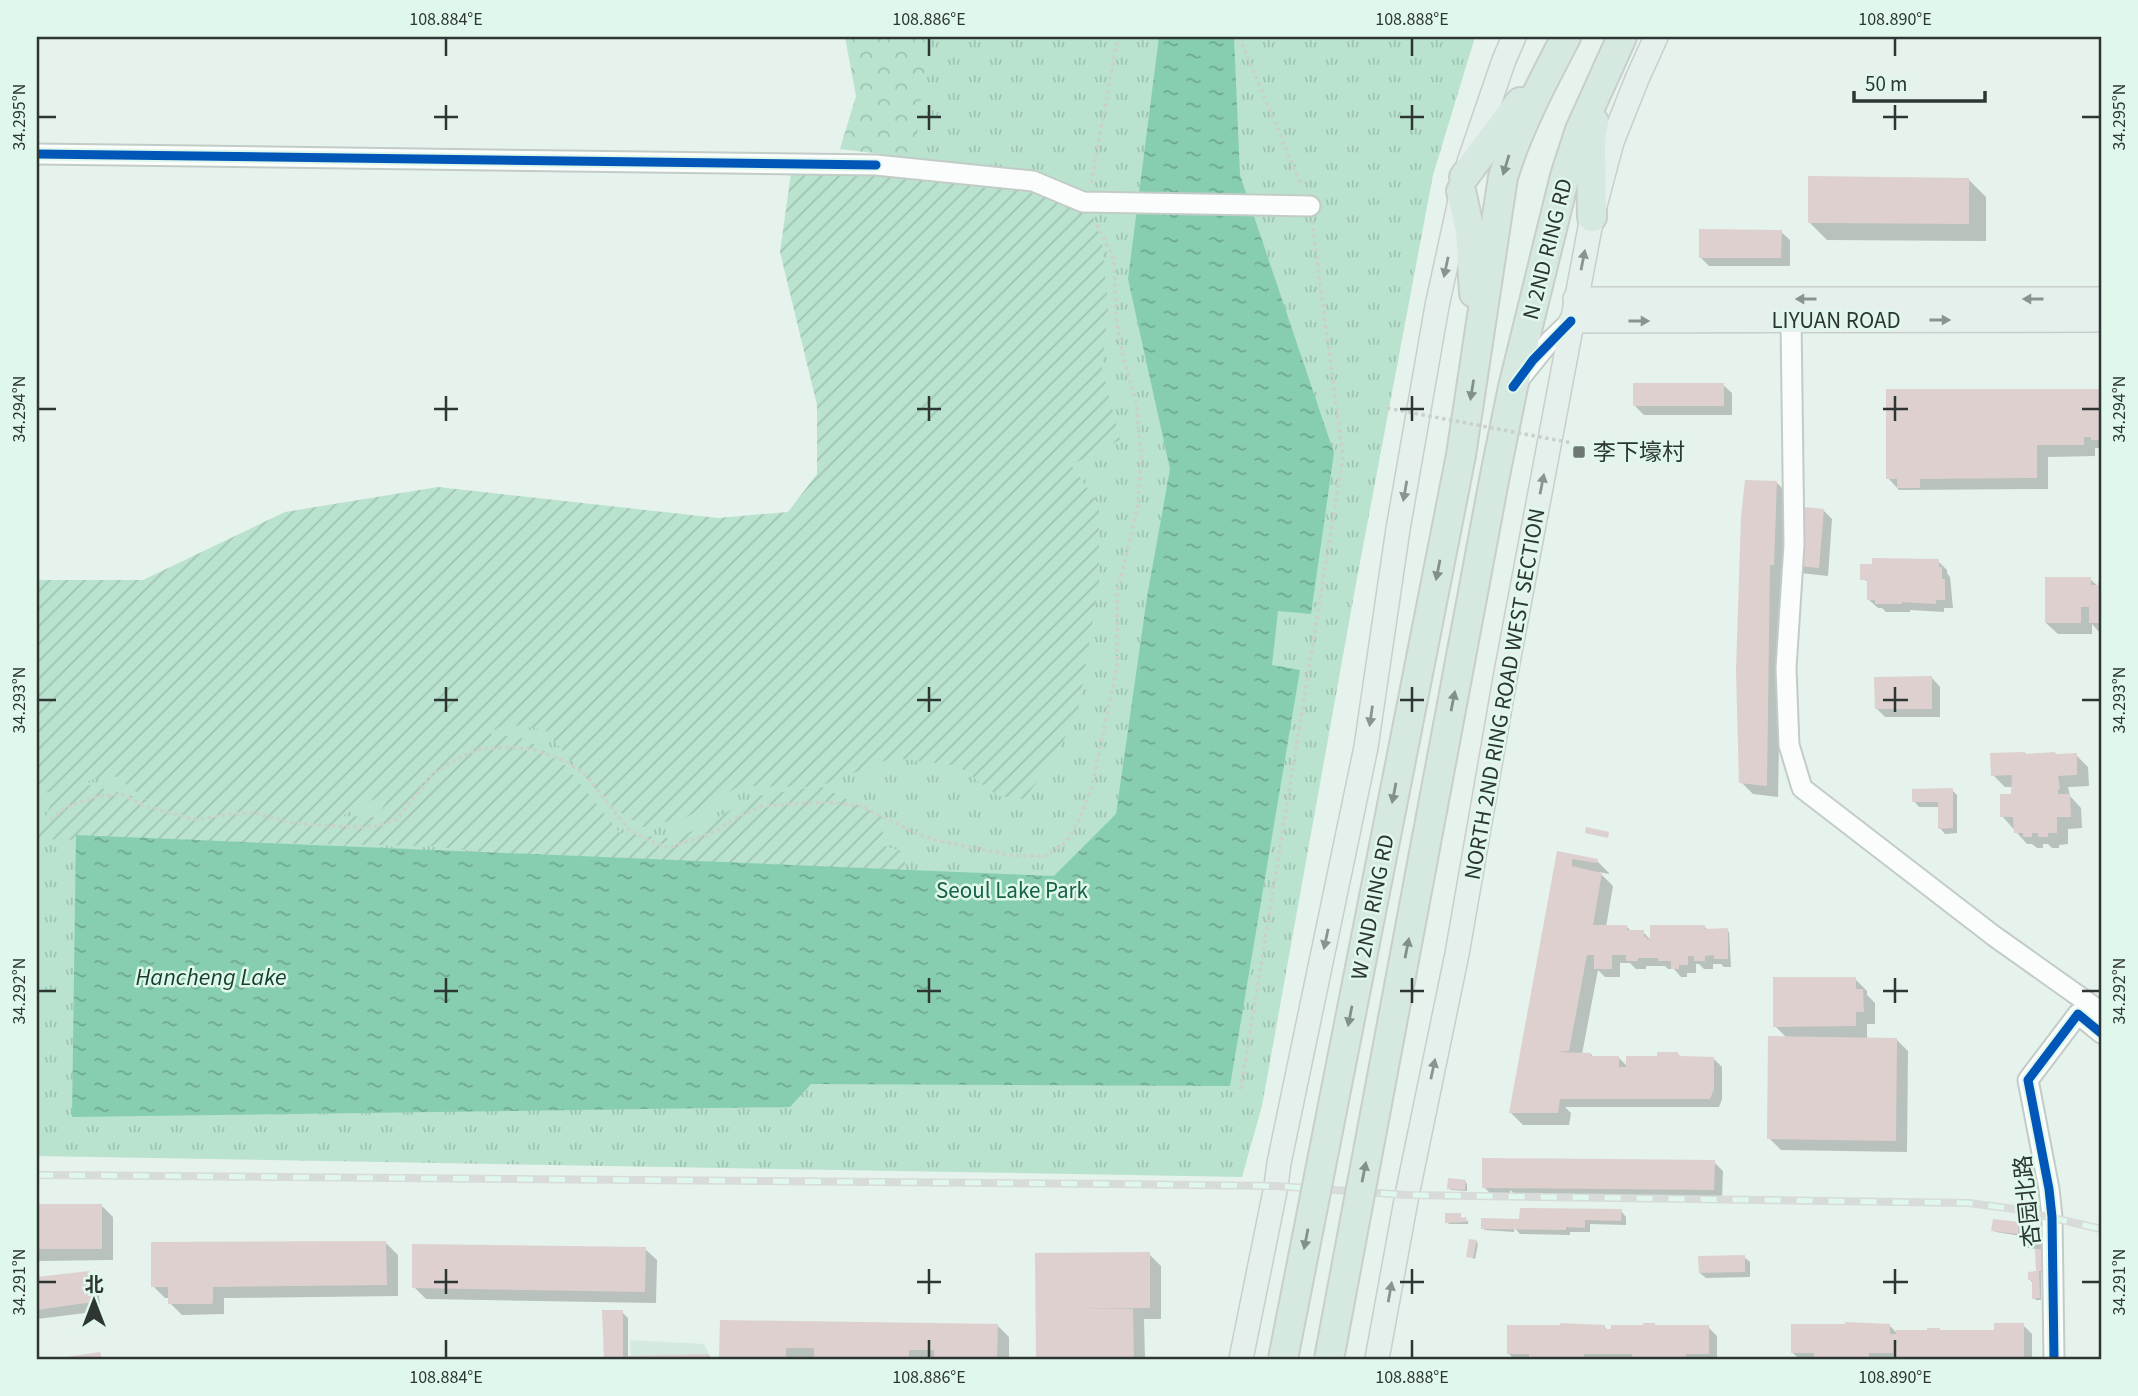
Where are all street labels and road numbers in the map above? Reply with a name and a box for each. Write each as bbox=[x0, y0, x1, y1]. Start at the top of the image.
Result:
street label: N 2ND RING RD bbox=[1514, 175, 1581, 323]
street label: LIYUAN ROAD bbox=[1771, 304, 1901, 337]
street label: NORTH 2ND RING ROAD WEST SECTION bbox=[1456, 506, 1553, 882]
street label: W 2ND RING RD bbox=[1342, 831, 1403, 983]
street label: 杏园北路 bbox=[2006, 1153, 2049, 1248]

